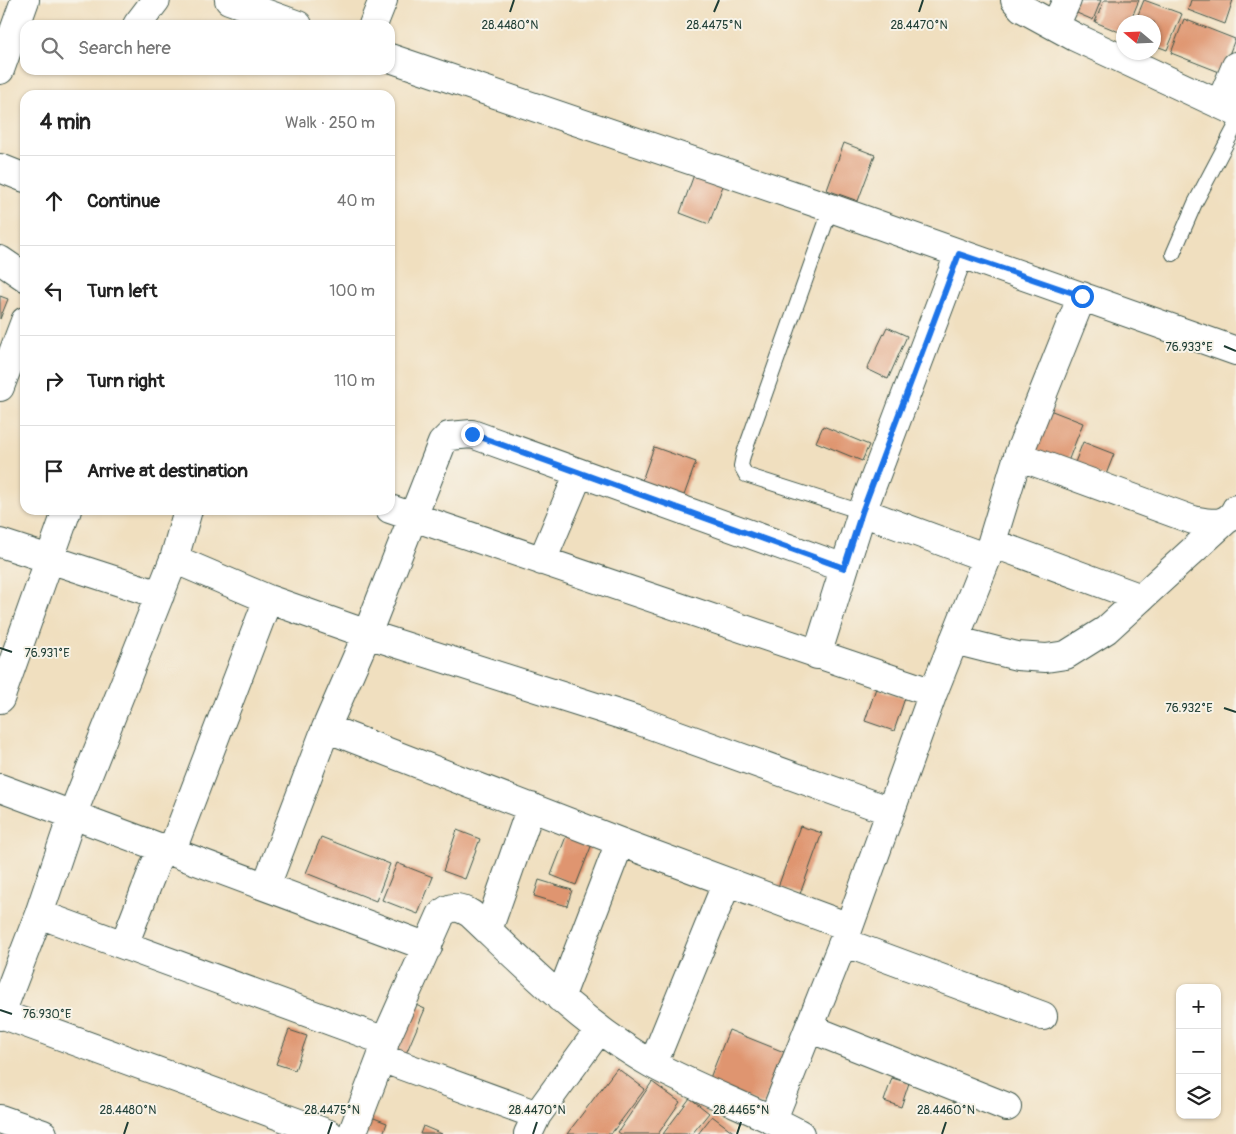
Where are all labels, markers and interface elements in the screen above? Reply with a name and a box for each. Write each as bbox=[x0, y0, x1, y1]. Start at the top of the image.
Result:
north arrow bbox=[1116, 15, 1161, 60]
text: 28.4480°N bbox=[482, 18, 538, 33]
text: 28.4475°N bbox=[686, 18, 742, 33]
text: 28.4470°N bbox=[890, 18, 948, 33]
search box bbox=[20, 20, 395, 75]
icon: search bbox=[38, 34, 66, 62]
text: Search here bbox=[78, 36, 171, 60]
text: 4 min bbox=[40, 109, 91, 136]
text: Walk · 250 m bbox=[285, 113, 375, 133]
icon: ahead bbox=[40, 187, 68, 215]
text: Continue bbox=[87, 189, 160, 213]
text: 40 m bbox=[337, 191, 375, 211]
icon: left bbox=[40, 277, 68, 305]
text: Turn left bbox=[87, 279, 157, 303]
text: 100 m bbox=[329, 281, 375, 301]
route start bbox=[1071, 285, 1094, 308]
text: 76.933°E bbox=[1165, 340, 1213, 355]
icon: right bbox=[40, 367, 68, 395]
text: Turn right bbox=[87, 369, 165, 393]
text: 110 m bbox=[334, 371, 375, 391]
route end bbox=[461, 423, 484, 446]
icon: arrive bbox=[40, 457, 68, 485]
text: Arrive at destination bbox=[87, 459, 248, 483]
text: 76.931°E bbox=[24, 646, 70, 661]
text: 76.932°E bbox=[1165, 701, 1213, 716]
map controls bbox=[1176, 984, 1221, 1119]
button: + bbox=[1176, 984, 1221, 1029]
text: 76.930°E bbox=[23, 1007, 71, 1022]
button: − bbox=[1176, 1029, 1221, 1074]
button: layers bbox=[1176, 1074, 1221, 1119]
text: 28.4480°N bbox=[100, 1103, 156, 1118]
text: 28.4475°N bbox=[304, 1103, 360, 1118]
text: 28.4470°N bbox=[508, 1103, 566, 1118]
text: 28.4465°N bbox=[713, 1103, 769, 1118]
text: 28.4460°N bbox=[917, 1103, 975, 1118]

